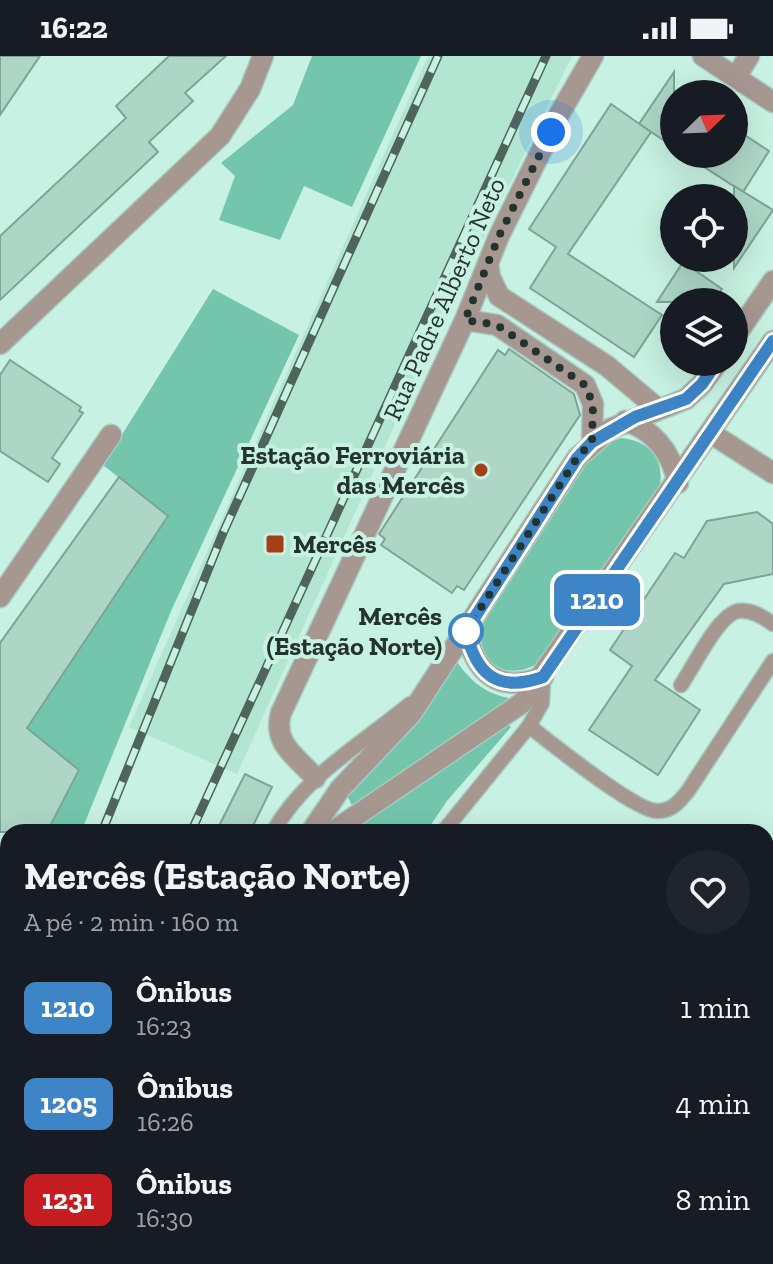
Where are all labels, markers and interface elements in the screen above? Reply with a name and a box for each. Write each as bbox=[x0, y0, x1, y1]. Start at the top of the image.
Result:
text: 16:22 bbox=[40, 10, 108, 46]
north arrow bbox=[660, 80, 748, 168]
map controls bbox=[660, 80, 748, 376]
your location bbox=[531, 112, 571, 152]
street label: Rua Padre Alberto Neto bbox=[376, 173, 512, 425]
button: locate bbox=[660, 184, 748, 272]
button: layers bbox=[660, 288, 748, 376]
place label: Estação Ferroviária das Mercês bbox=[240, 439, 465, 501]
marker: Estação Ferroviária das Mercês bbox=[472, 461, 490, 479]
place label: Mercês bbox=[293, 528, 377, 560]
marker: Mercês bbox=[264, 533, 286, 555]
line badge: 1210 bbox=[541, 574, 653, 626]
text: 1210 bbox=[570, 583, 624, 616]
place label: Mercês (Estação Norte) bbox=[266, 600, 442, 662]
marker: Mercês (Estação Norte) bbox=[449, 614, 483, 648]
button: heart bbox=[666, 850, 750, 934]
text: Mercês (Estação Norte) bbox=[24, 853, 410, 899]
text: A pé · 2 min · 160 m bbox=[24, 906, 238, 938]
text: Ônibus bbox=[136, 974, 232, 1010]
text: 1 min bbox=[680, 990, 750, 1026]
text: 1210 bbox=[41, 991, 95, 1024]
text: 16:23 bbox=[136, 1010, 192, 1042]
text: Ônibus bbox=[137, 1070, 233, 1106]
text: 4 min bbox=[676, 1086, 750, 1122]
text: 1205 bbox=[40, 1087, 97, 1120]
text: 16:26 bbox=[137, 1106, 194, 1138]
text: Ônibus bbox=[136, 1166, 232, 1202]
text: 8 min bbox=[676, 1182, 750, 1218]
text: 1231 bbox=[42, 1183, 94, 1216]
text: 16:30 bbox=[136, 1202, 193, 1234]

